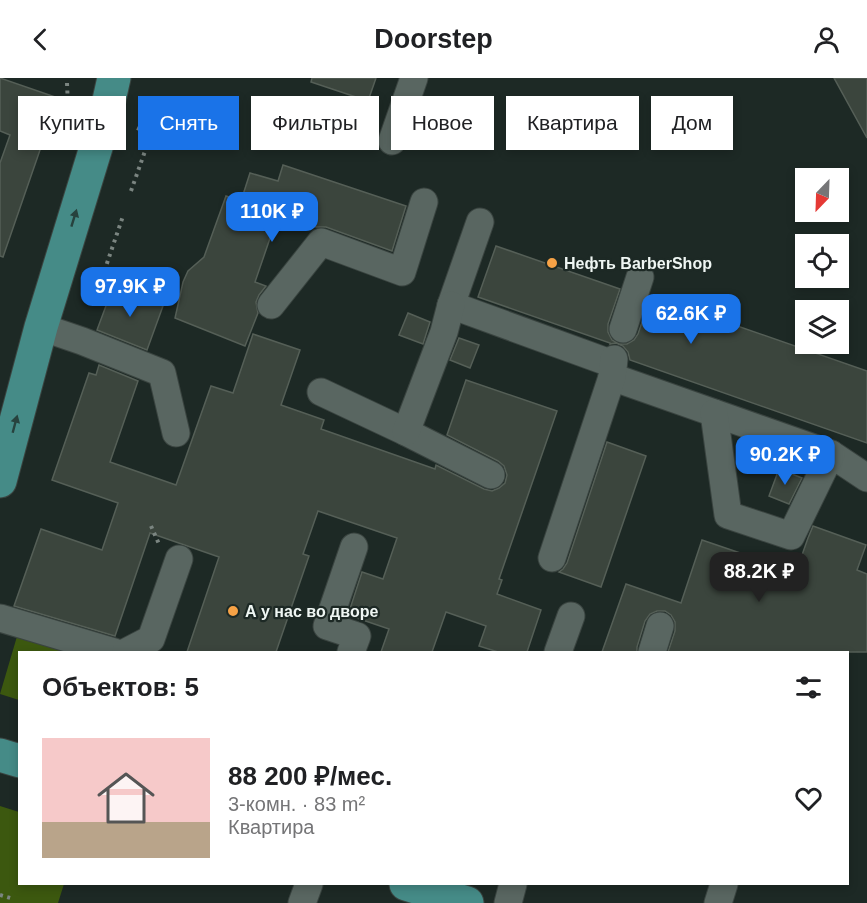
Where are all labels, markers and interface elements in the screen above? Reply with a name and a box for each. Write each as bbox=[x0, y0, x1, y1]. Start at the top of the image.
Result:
icon: back bbox=[24, 23, 57, 56]
icon: person bbox=[810, 23, 843, 56]
text: Doorstep bbox=[374, 24, 493, 54]
chip: Купить bbox=[18, 96, 126, 150]
chip: Снять bbox=[138, 96, 239, 150]
chip: Фильтры bbox=[251, 96, 379, 150]
chip: Новое bbox=[391, 96, 494, 150]
chip: Квартира bbox=[506, 96, 639, 150]
chip: Дом bbox=[651, 96, 733, 150]
north arrow bbox=[795, 168, 849, 222]
map controls bbox=[795, 168, 849, 354]
pin: 110K ₽ bbox=[223, 192, 321, 243]
text: 110K ₽ bbox=[240, 200, 304, 222]
one-way arrow bbox=[70, 209, 79, 227]
button: locate bbox=[795, 234, 849, 288]
place label: Нефть BarberShop bbox=[564, 255, 712, 272]
marker: Нефть BarberShop bbox=[545, 256, 559, 270]
pin: 97.9K ₽ bbox=[75, 267, 185, 318]
text: 97.9K ₽ bbox=[95, 275, 165, 297]
pin: 62.6K ₽ bbox=[636, 294, 746, 345]
button: layers bbox=[795, 300, 849, 354]
text: 62.6K ₽ bbox=[656, 302, 726, 324]
one-way arrow bbox=[11, 415, 21, 433]
pin: 90.2K ₽ bbox=[730, 435, 840, 486]
text: 90.2K ₽ bbox=[750, 443, 820, 465]
pin: 88.2K ₽ bbox=[704, 552, 814, 603]
text: 88.2K ₽ bbox=[724, 560, 794, 582]
place label: А у нас во дворе bbox=[245, 603, 378, 620]
marker: А у нас во дворе bbox=[226, 604, 240, 618]
icon: filters bbox=[792, 671, 825, 704]
text: Объектов: 5 bbox=[42, 672, 199, 702]
text: 88 200 ₽/мес. bbox=[228, 761, 392, 791]
icon: home bbox=[90, 762, 162, 834]
icon: heart bbox=[792, 782, 825, 815]
text: 3-комн. · 83 m² bbox=[228, 793, 365, 815]
text: Квартира bbox=[228, 816, 314, 838]

